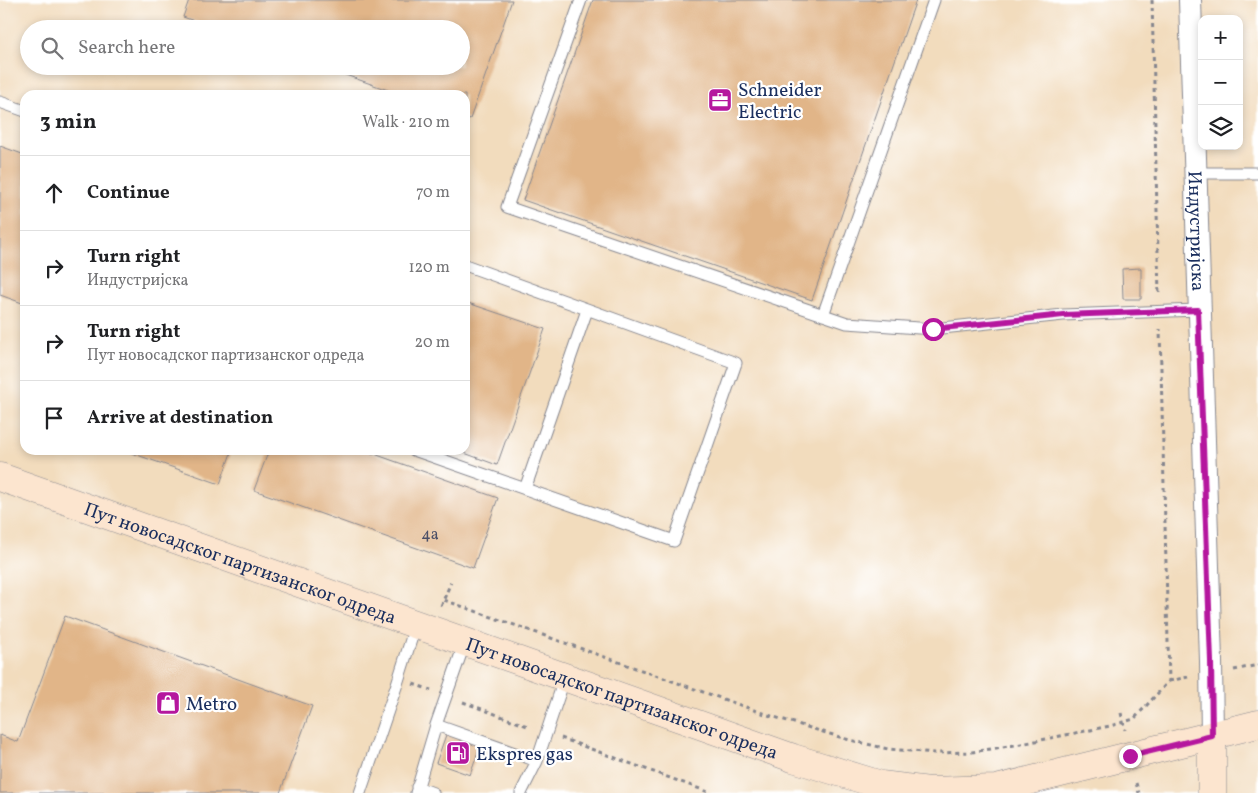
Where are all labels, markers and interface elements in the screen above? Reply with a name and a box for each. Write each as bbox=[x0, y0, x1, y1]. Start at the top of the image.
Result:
map controls bbox=[1198, 15, 1243, 150]
button: + bbox=[1198, 15, 1243, 60]
search box bbox=[20, 20, 470, 75]
icon: search bbox=[38, 34, 66, 62]
text: Search here bbox=[78, 35, 175, 61]
button: − bbox=[1198, 60, 1243, 105]
place label: Schneider Electric bbox=[738, 78, 822, 126]
office icon: Schneider Electric bbox=[707, 87, 733, 113]
button: layers bbox=[1198, 105, 1243, 150]
text: 3 min bbox=[40, 108, 96, 137]
text: Walk · 210 m bbox=[362, 112, 450, 134]
street label: Индустријска bbox=[1180, 170, 1210, 292]
icon: ahead bbox=[40, 179, 68, 207]
text: Continue bbox=[87, 180, 170, 206]
text: 70 m bbox=[416, 182, 450, 204]
text: Turn right bbox=[87, 244, 180, 270]
icon: right bbox=[40, 254, 68, 282]
text: 120 m bbox=[408, 257, 450, 279]
text: Индустријска bbox=[87, 270, 189, 292]
route start bbox=[922, 318, 945, 341]
text: Turn right bbox=[87, 319, 180, 345]
icon: right bbox=[40, 329, 68, 357]
text: 20 m bbox=[415, 332, 450, 354]
text: Пут новосадског партизанског одреда bbox=[87, 345, 364, 367]
icon: arrive bbox=[40, 404, 68, 432]
text: Arrive at destination bbox=[87, 405, 273, 431]
street label: Пут новосадског партизанског одреда bbox=[80, 497, 399, 631]
house number: 4a bbox=[421, 524, 439, 546]
street label: Пут новосадског партизанског одреда bbox=[462, 632, 781, 767]
shop icon: Metro bbox=[155, 690, 181, 716]
place label: Metro bbox=[186, 692, 237, 718]
fuel station icon: Ekspres gas bbox=[445, 740, 471, 766]
place label: Ekspres gas bbox=[476, 742, 573, 768]
route end bbox=[1119, 745, 1142, 768]

